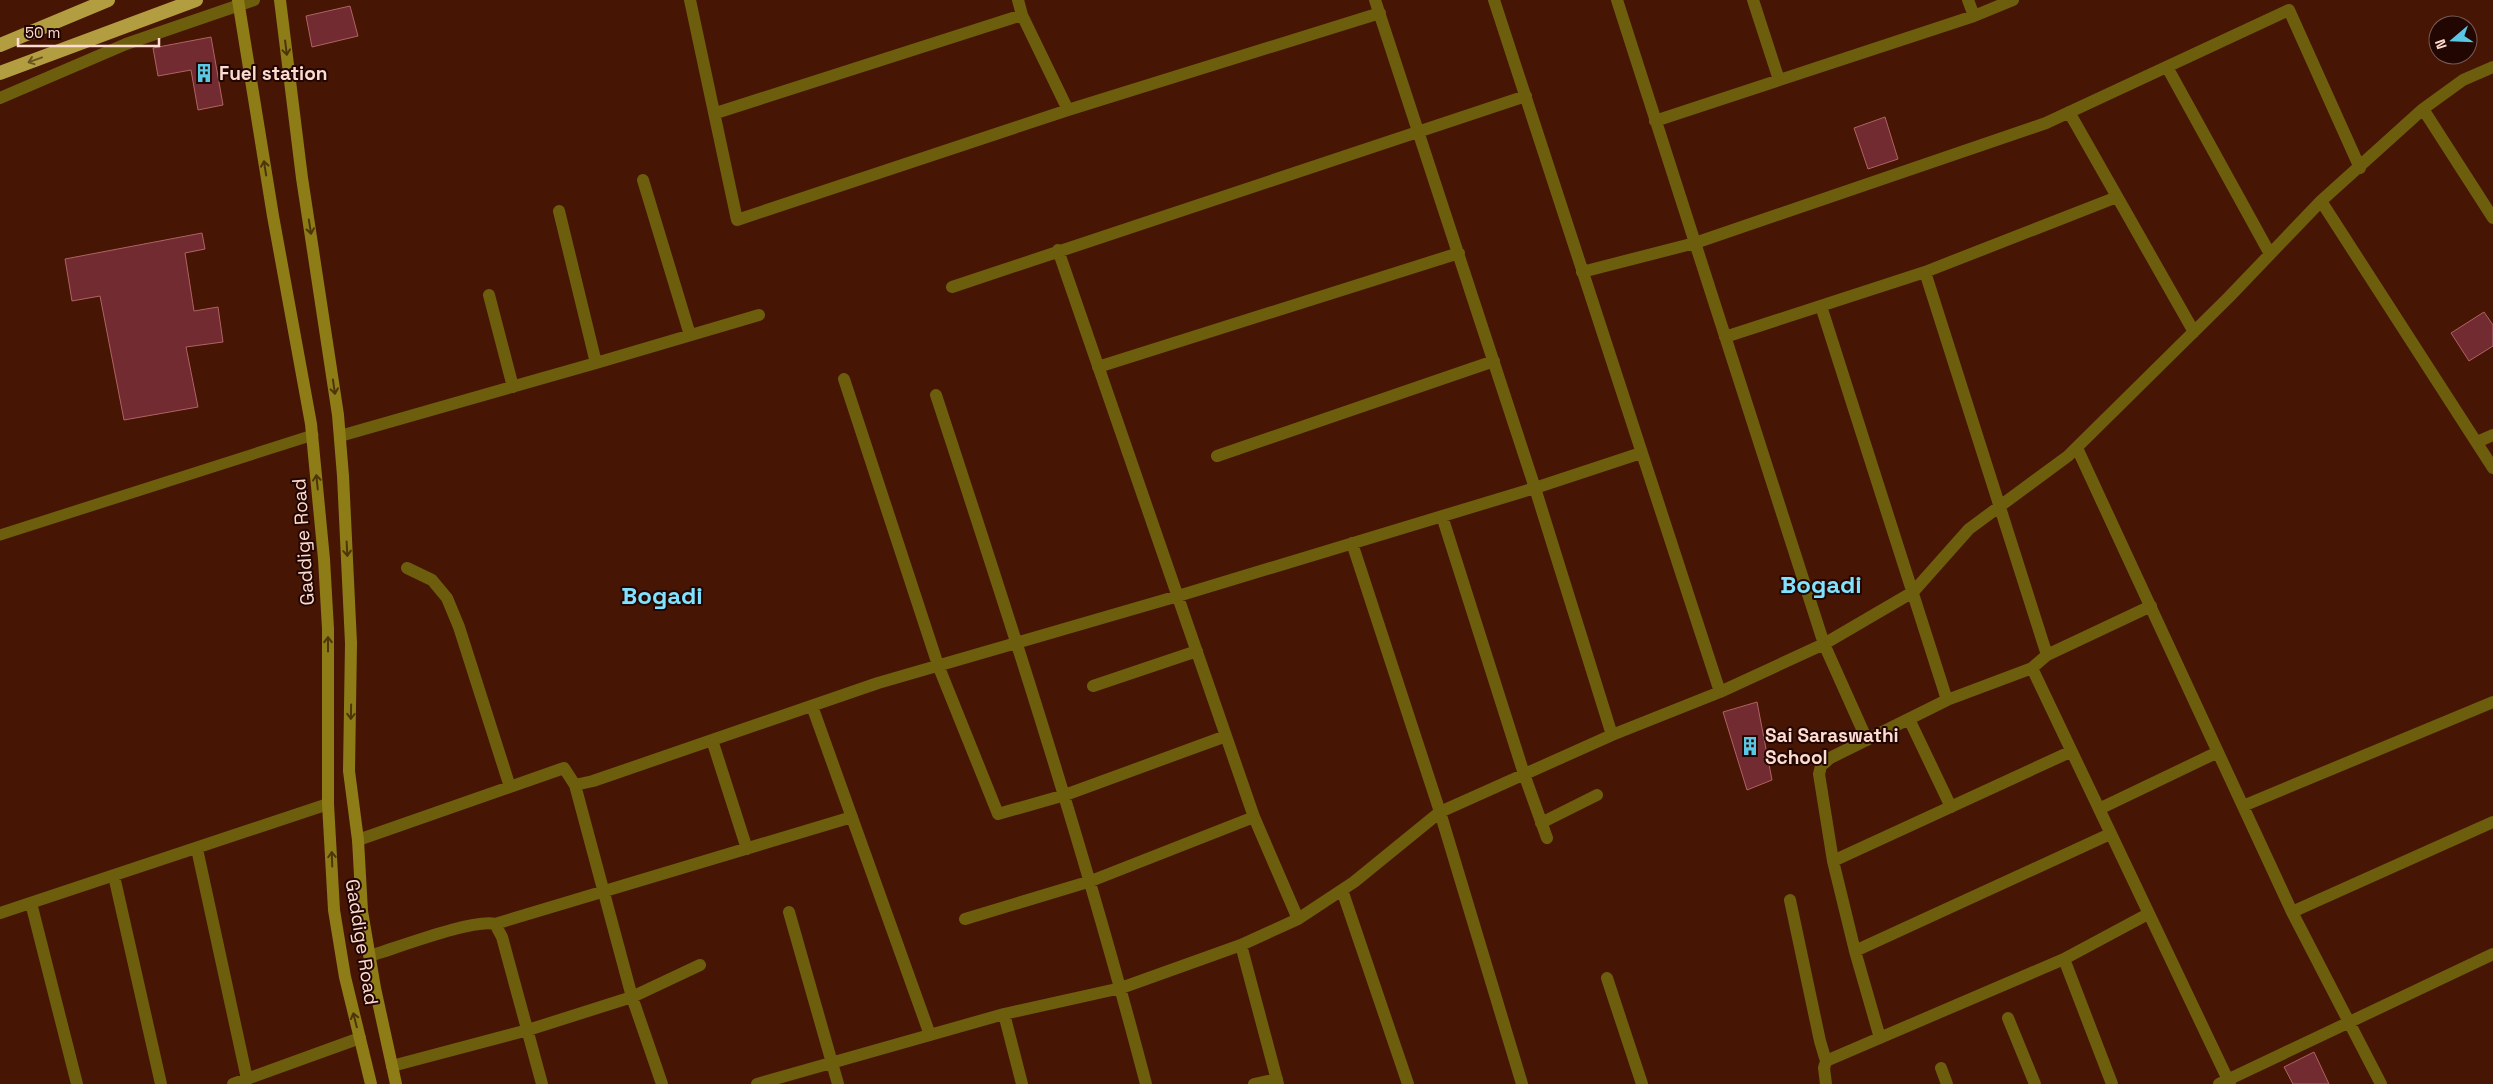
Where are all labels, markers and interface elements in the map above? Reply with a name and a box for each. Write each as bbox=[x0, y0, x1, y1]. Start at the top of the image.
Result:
scale bar bbox=[18, 15, 159, 47]
north arrow bbox=[2428, 15, 2478, 65]
text: 50 m bbox=[25, 23, 60, 42]
text: N bbox=[2431, 37, 2451, 52]
one-way arrow bbox=[281, 40, 291, 56]
one-way arrow bbox=[28, 56, 44, 65]
place label: Fuel station bbox=[219, 61, 327, 86]
building icon: Fuel station bbox=[193, 62, 215, 84]
one-way arrow bbox=[260, 160, 270, 176]
one-way arrow bbox=[305, 218, 315, 234]
one-way arrow bbox=[329, 379, 339, 395]
one-way arrow bbox=[313, 474, 322, 490]
street label: Gaddige Road bbox=[286, 478, 320, 606]
one-way arrow bbox=[342, 540, 352, 557]
district label: Bogadi bbox=[1780, 569, 1862, 600]
district label: Bogadi bbox=[621, 580, 703, 611]
one-way arrow bbox=[323, 637, 333, 653]
one-way arrow bbox=[346, 703, 356, 719]
place label: Sai Saraswathi School bbox=[1765, 723, 1899, 770]
building icon: Sai Saraswathi School bbox=[1739, 735, 1761, 757]
one-way arrow bbox=[328, 851, 337, 867]
street label: Gaddige Road bbox=[340, 877, 384, 1007]
one-way arrow bbox=[350, 1012, 359, 1028]

